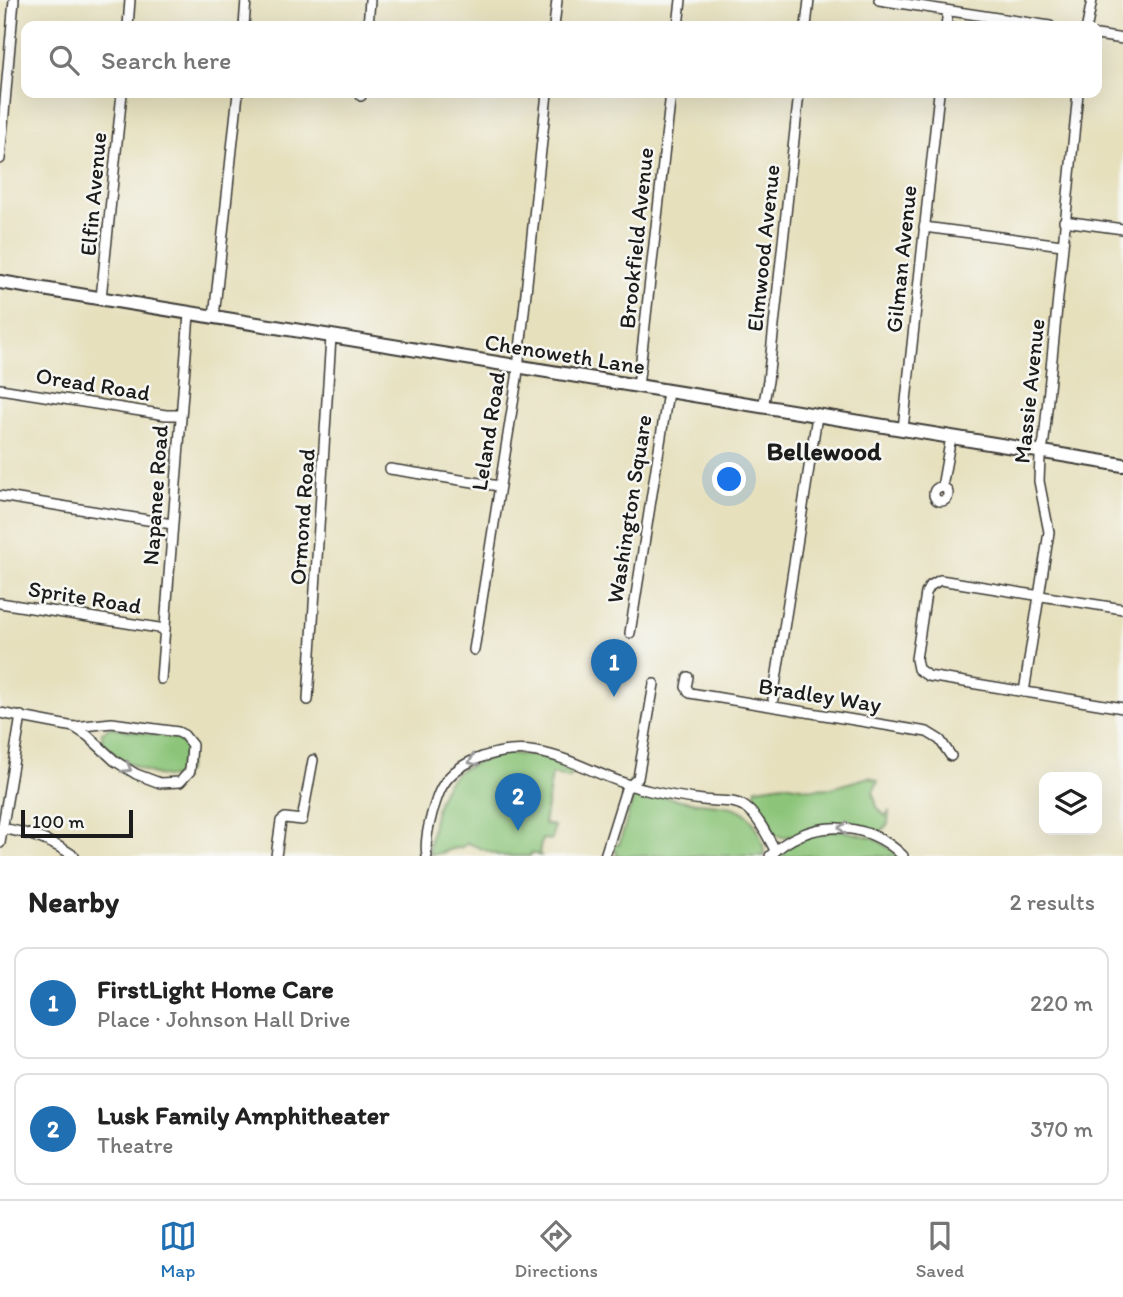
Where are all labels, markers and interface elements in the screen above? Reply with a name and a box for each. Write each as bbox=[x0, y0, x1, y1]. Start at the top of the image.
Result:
search box bbox=[21, 21, 1102, 98]
icon: search bbox=[45, 41, 83, 79]
text: Search here bbox=[101, 44, 231, 76]
street label: Elfin Avenue bbox=[74, 131, 112, 257]
street label: Brookfield Avenue bbox=[613, 146, 659, 330]
street label: Elmwood Avenue bbox=[740, 163, 786, 333]
street label: Gilman Avenue bbox=[879, 184, 923, 334]
street label: Massie Avenue bbox=[1007, 317, 1051, 465]
street label: Chenoweth Lane bbox=[483, 328, 647, 380]
street label: Oread Road bbox=[34, 361, 153, 407]
street label: Leland Road bbox=[465, 369, 511, 493]
street label: Washington Square bbox=[600, 413, 658, 605]
street label: Napanee Road bbox=[136, 424, 174, 566]
district label: Bellewood bbox=[767, 435, 882, 467]
street label: Ormond Road bbox=[283, 448, 321, 586]
your location bbox=[712, 462, 746, 496]
street label: Sprite Road bbox=[26, 574, 144, 620]
pin: 1 bbox=[591, 639, 637, 697]
street label: Bradley Way bbox=[757, 671, 884, 719]
one-way arrow bbox=[468, 753, 480, 767]
one-way arrow bbox=[120, 760, 133, 773]
map controls bbox=[1039, 772, 1102, 835]
button: layers bbox=[1039, 772, 1102, 835]
pin: 2 bbox=[495, 773, 541, 831]
scale bar bbox=[21, 807, 133, 839]
text: 100 m bbox=[32, 810, 84, 833]
one-way arrow bbox=[837, 821, 848, 836]
text: Nearby bbox=[28, 883, 119, 920]
text: 2 results bbox=[1009, 888, 1095, 916]
text: FirstLight Home Care bbox=[97, 973, 334, 1005]
text: 1 bbox=[48, 989, 58, 1017]
text: 220 m bbox=[1030, 989, 1093, 1017]
text: Place · Johnson Hall Drive bbox=[97, 1005, 350, 1033]
text: Lusk Family Amphitheater bbox=[97, 1099, 389, 1131]
text: 2 bbox=[47, 1115, 59, 1143]
text: 370 m bbox=[1030, 1115, 1093, 1143]
text: Theatre bbox=[97, 1131, 173, 1159]
tab: Map bbox=[159, 1217, 197, 1282]
tab: Directions bbox=[514, 1217, 598, 1282]
tab: Saved bbox=[916, 1217, 964, 1282]

